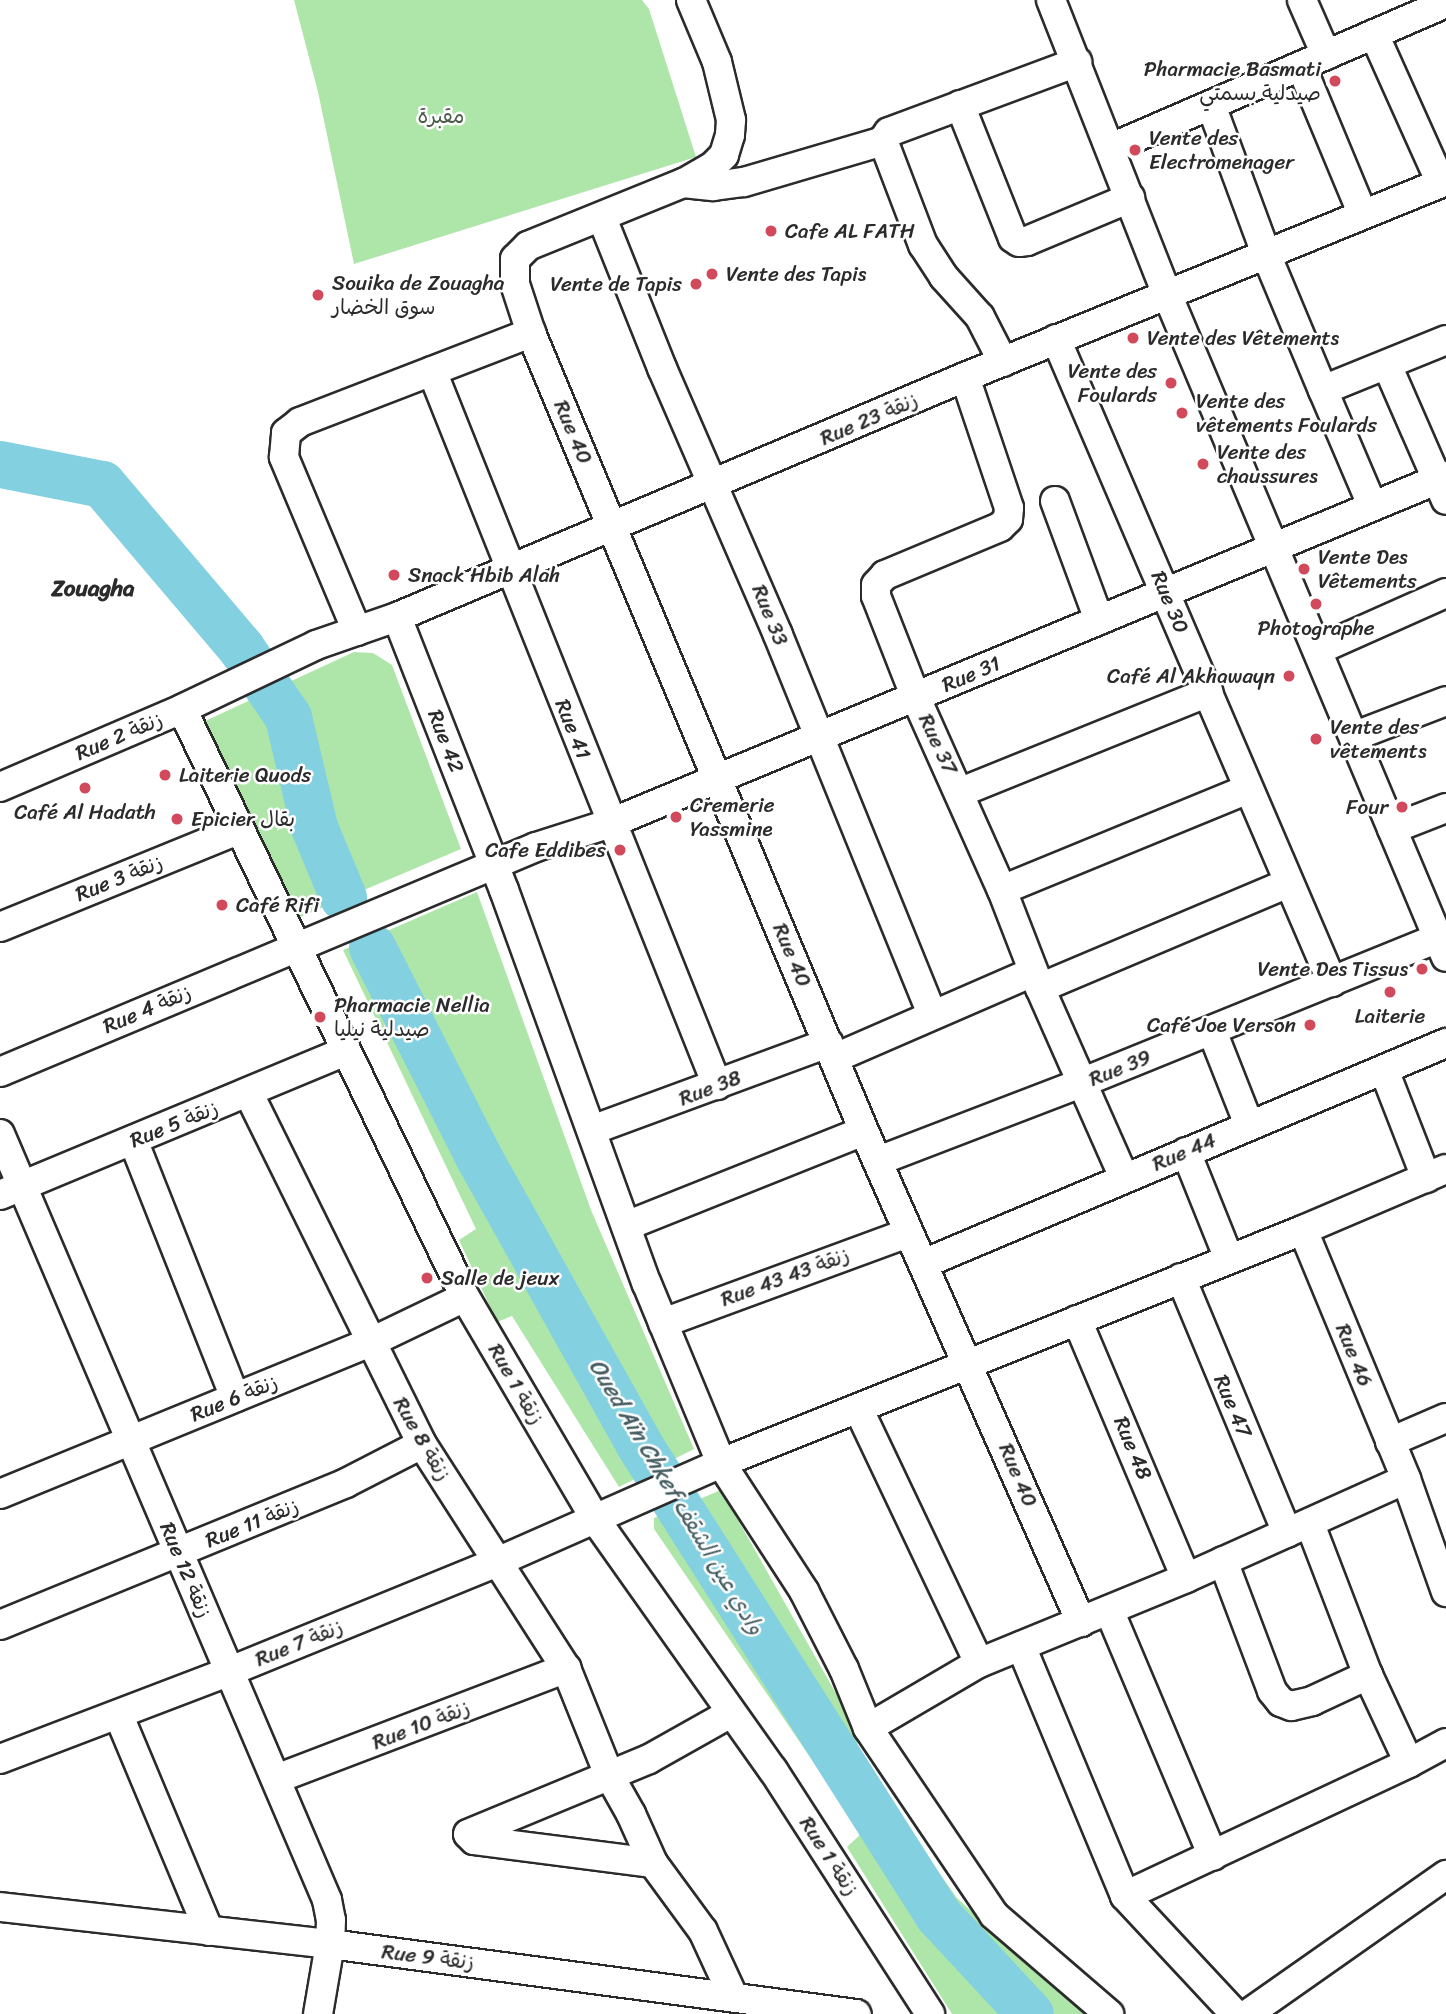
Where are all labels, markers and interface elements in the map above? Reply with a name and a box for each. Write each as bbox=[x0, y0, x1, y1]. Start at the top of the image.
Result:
place label: Pharmacie Basmati صيدلية بسمتي bbox=[1145, 56, 1321, 106]
marker: Pharmacie Basmati صيدلية بسمتي bbox=[1327, 73, 1343, 89]
park label: مقبرة bbox=[417, 103, 465, 129]
place label: Vente des Electromenager bbox=[1149, 125, 1294, 175]
marker: Vente des Electromenager bbox=[1127, 142, 1143, 158]
place label: Cafe AL FATH bbox=[785, 218, 913, 244]
marker: Cafe AL FATH bbox=[763, 223, 779, 239]
place label: Vente des Tapis bbox=[726, 261, 868, 287]
marker: Vente des Tapis bbox=[704, 266, 720, 282]
place label: Souika de Zouagha سوق الخضار bbox=[332, 270, 503, 320]
place label: Vente de Tapis bbox=[549, 271, 682, 297]
marker: Vente de Tapis bbox=[688, 276, 704, 292]
marker: Souika de Zouagha سوق الخضار bbox=[310, 287, 326, 303]
place label: Vente des Vêtements bbox=[1147, 325, 1341, 351]
marker: Vente des Vêtements bbox=[1125, 330, 1141, 346]
place label: Vente des Foulards bbox=[1067, 358, 1157, 408]
marker: Vente des Foulards bbox=[1163, 375, 1179, 391]
street label: Rue 23 زنقة bbox=[816, 387, 922, 451]
place label: Vente des vêtements Foulards bbox=[1196, 388, 1377, 438]
street label: Rue 40 bbox=[548, 396, 598, 468]
marker: Vente des vêtements Foulards bbox=[1174, 405, 1190, 421]
place label: Vente des chaussures bbox=[1217, 439, 1318, 489]
marker: Vente des chaussures bbox=[1195, 456, 1211, 472]
place label: Vente Des Vêtements bbox=[1318, 544, 1417, 594]
marker: Vente Des Vêtements bbox=[1296, 561, 1312, 577]
place label: Snack Hbib Alah bbox=[408, 562, 560, 588]
marker: Snack Hbib Alah bbox=[386, 567, 402, 583]
street label: Rue 30 bbox=[1146, 567, 1194, 637]
district label: Zouagha bbox=[51, 575, 135, 603]
street label: Rue 33 bbox=[746, 581, 794, 649]
marker: Photographe bbox=[1308, 596, 1324, 612]
place label: Photographe bbox=[1258, 615, 1374, 641]
street label: Rue 31 bbox=[938, 651, 1004, 697]
place label: Café Al Akhawayn bbox=[1107, 663, 1275, 689]
marker: Café Al Akhawayn bbox=[1281, 668, 1297, 684]
street label: Rue 41 bbox=[550, 695, 596, 763]
street label: Rue 2 زنقة bbox=[72, 706, 166, 766]
street label: Rue 42 bbox=[423, 706, 469, 776]
street label: Rue 37 bbox=[913, 710, 963, 778]
place label: Vente des vêtements bbox=[1330, 714, 1427, 764]
marker: Vente des vêtements bbox=[1308, 731, 1324, 747]
place label: Laiterie Quods bbox=[179, 762, 311, 788]
marker: Laiterie Quods bbox=[157, 767, 173, 783]
marker: Café Al Hadath bbox=[77, 780, 93, 796]
place label: Cremerie Yassmine bbox=[690, 792, 775, 842]
place label: Four bbox=[1346, 794, 1388, 820]
place label: Café Al Hadath bbox=[14, 799, 156, 825]
marker: Four bbox=[1394, 799, 1410, 815]
place label: Epicier بقال bbox=[191, 806, 295, 832]
marker: Cremerie Yassmine bbox=[668, 809, 684, 825]
marker: Epicier بقال bbox=[169, 811, 185, 827]
place label: Cafe Eddibes bbox=[486, 837, 606, 863]
marker: Cafe Eddibes bbox=[612, 842, 628, 858]
street label: Rue 3 زنقة bbox=[72, 849, 166, 907]
place label: Café Rifi bbox=[236, 892, 319, 918]
marker: Café Rifi bbox=[214, 897, 230, 913]
street label: Rue 40 bbox=[767, 919, 817, 991]
place label: Vente Des Tissus bbox=[1255, 956, 1408, 982]
marker: Vente Des Tissus bbox=[1414, 961, 1430, 977]
street label: Rue 4 زنقة bbox=[99, 979, 195, 1039]
marker: Laiterie bbox=[1382, 984, 1398, 1000]
place label: Pharmacie Nellia صيدلية نيليا bbox=[334, 992, 490, 1042]
place label: Laiterie bbox=[1355, 1003, 1425, 1029]
marker: Pharmacie Nellia صيدلية نيليا bbox=[312, 1009, 328, 1025]
place label: Café Joe Verson bbox=[1148, 1012, 1296, 1038]
marker: Café Joe Verson bbox=[1302, 1017, 1318, 1033]
street label: Rue 39 bbox=[1085, 1044, 1155, 1092]
street label: Rue 38 bbox=[675, 1065, 745, 1111]
street label: Rue 5 زنقة bbox=[126, 1095, 222, 1153]
street label: Rue 44 bbox=[1148, 1127, 1220, 1177]
street label: Rue 43 زنقة 43 bbox=[717, 1242, 853, 1312]
place label: Salle de jeux bbox=[441, 1265, 560, 1291]
marker: Salle de jeux bbox=[419, 1270, 435, 1286]
street label: Rue 46 bbox=[1330, 1320, 1378, 1390]
street label: Rue 1 زنقة bbox=[483, 1339, 549, 1429]
water label: Oued Aïn Chkef وادي عين الشقف bbox=[583, 1354, 769, 1640]
street label: Rue 6 زنقة bbox=[187, 1369, 281, 1427]
street label: Rue 47 bbox=[1209, 1371, 1257, 1441]
street label: Rue 8 زنقة bbox=[388, 1393, 456, 1485]
street label: Rue 48 bbox=[1108, 1413, 1158, 1483]
street label: Rue 40 bbox=[993, 1439, 1043, 1511]
street label: Rue 11 زنقة bbox=[202, 1493, 302, 1553]
street label: Rue 12 زنقة bbox=[155, 1518, 217, 1622]
street label: Rue 7 زنقة bbox=[252, 1614, 346, 1672]
street label: Rue 10 زنقة bbox=[369, 1695, 473, 1755]
street label: Rue 1 زنقة bbox=[794, 1812, 864, 1900]
street label: Rue 9 زنقة bbox=[380, 1939, 476, 1975]

